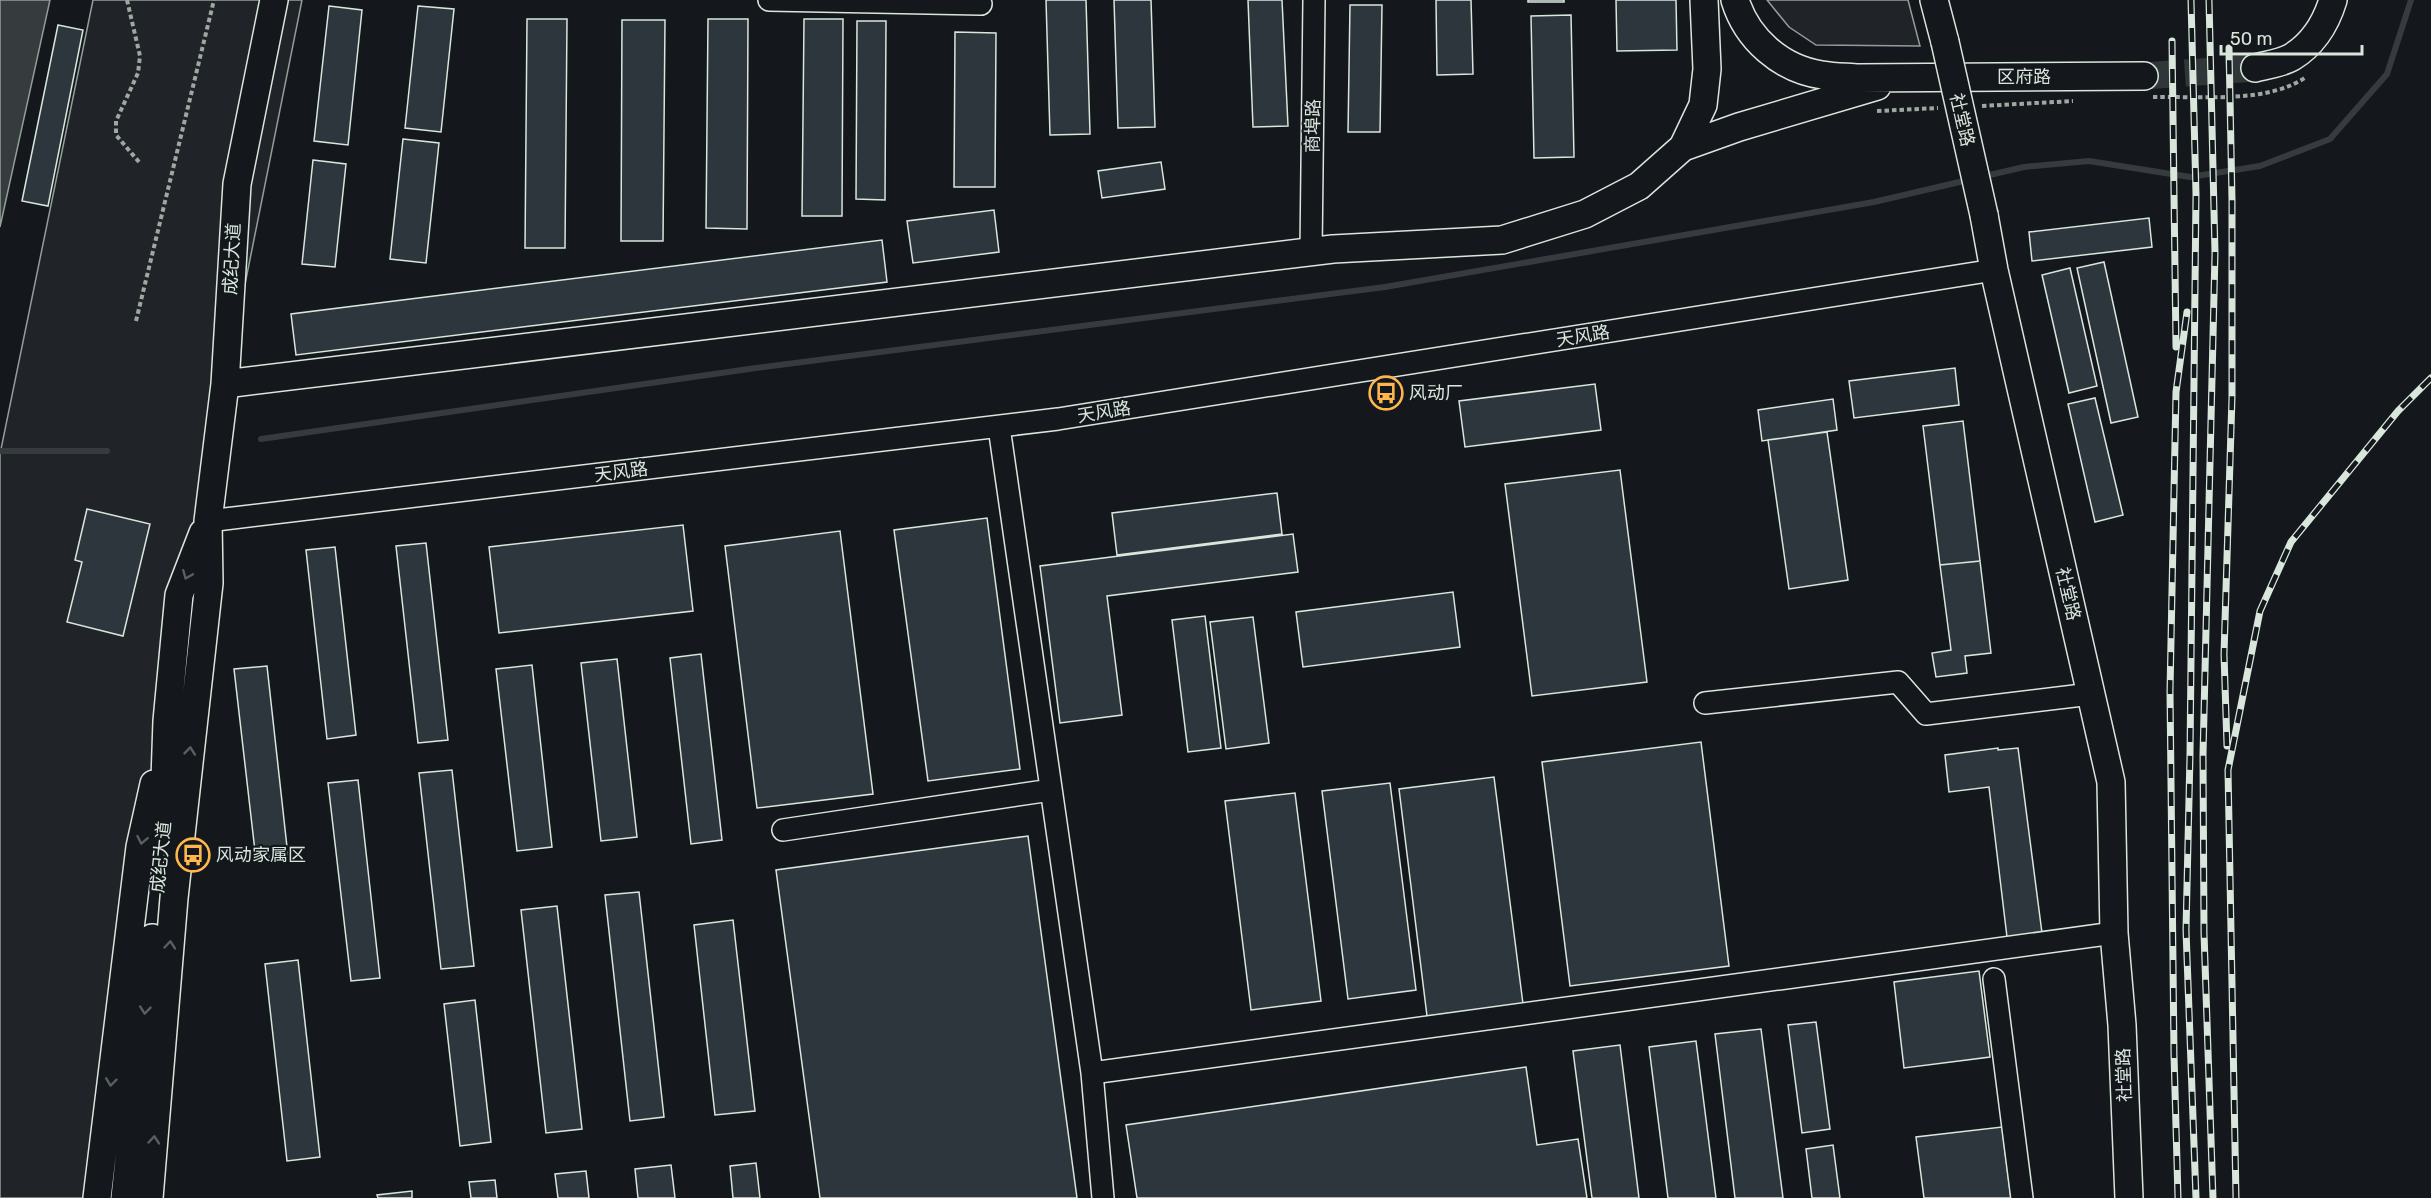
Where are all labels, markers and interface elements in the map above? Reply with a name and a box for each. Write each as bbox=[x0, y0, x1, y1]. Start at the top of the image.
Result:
scale bar bbox=[2221, 18, 2362, 56]
text: 50 m bbox=[2230, 28, 2273, 50]
street label: 区府路 bbox=[1997, 66, 2051, 88]
street label: 社堂路 bbox=[1945, 91, 1979, 149]
street label: 商埠路 bbox=[1302, 99, 1324, 153]
street label: 成纪大道 bbox=[219, 222, 245, 296]
street label: 天风路 bbox=[1555, 321, 1611, 351]
bus stop icon: 风动厂 bbox=[1368, 375, 1404, 411]
place label: 风动厂 bbox=[1409, 382, 1463, 404]
street label: 天风路 bbox=[1076, 397, 1132, 427]
street label: 天风路 bbox=[593, 458, 649, 486]
street label: 社堂路 bbox=[2051, 565, 2085, 623]
one-way arrow bbox=[182, 569, 194, 580]
one-way arrow bbox=[183, 747, 196, 756]
street label: 成纪大道 bbox=[146, 820, 176, 894]
one-way arrow bbox=[136, 835, 149, 845]
bus stop icon: 风动家属区 bbox=[175, 837, 211, 873]
place label: 风动家属区 bbox=[216, 844, 306, 866]
one-way arrow bbox=[163, 941, 176, 950]
one-way arrow bbox=[139, 1005, 152, 1014]
street label: 社堂路 bbox=[2112, 1048, 2136, 1102]
one-way arrow bbox=[105, 1077, 118, 1086]
one-way arrow bbox=[147, 1135, 160, 1144]

